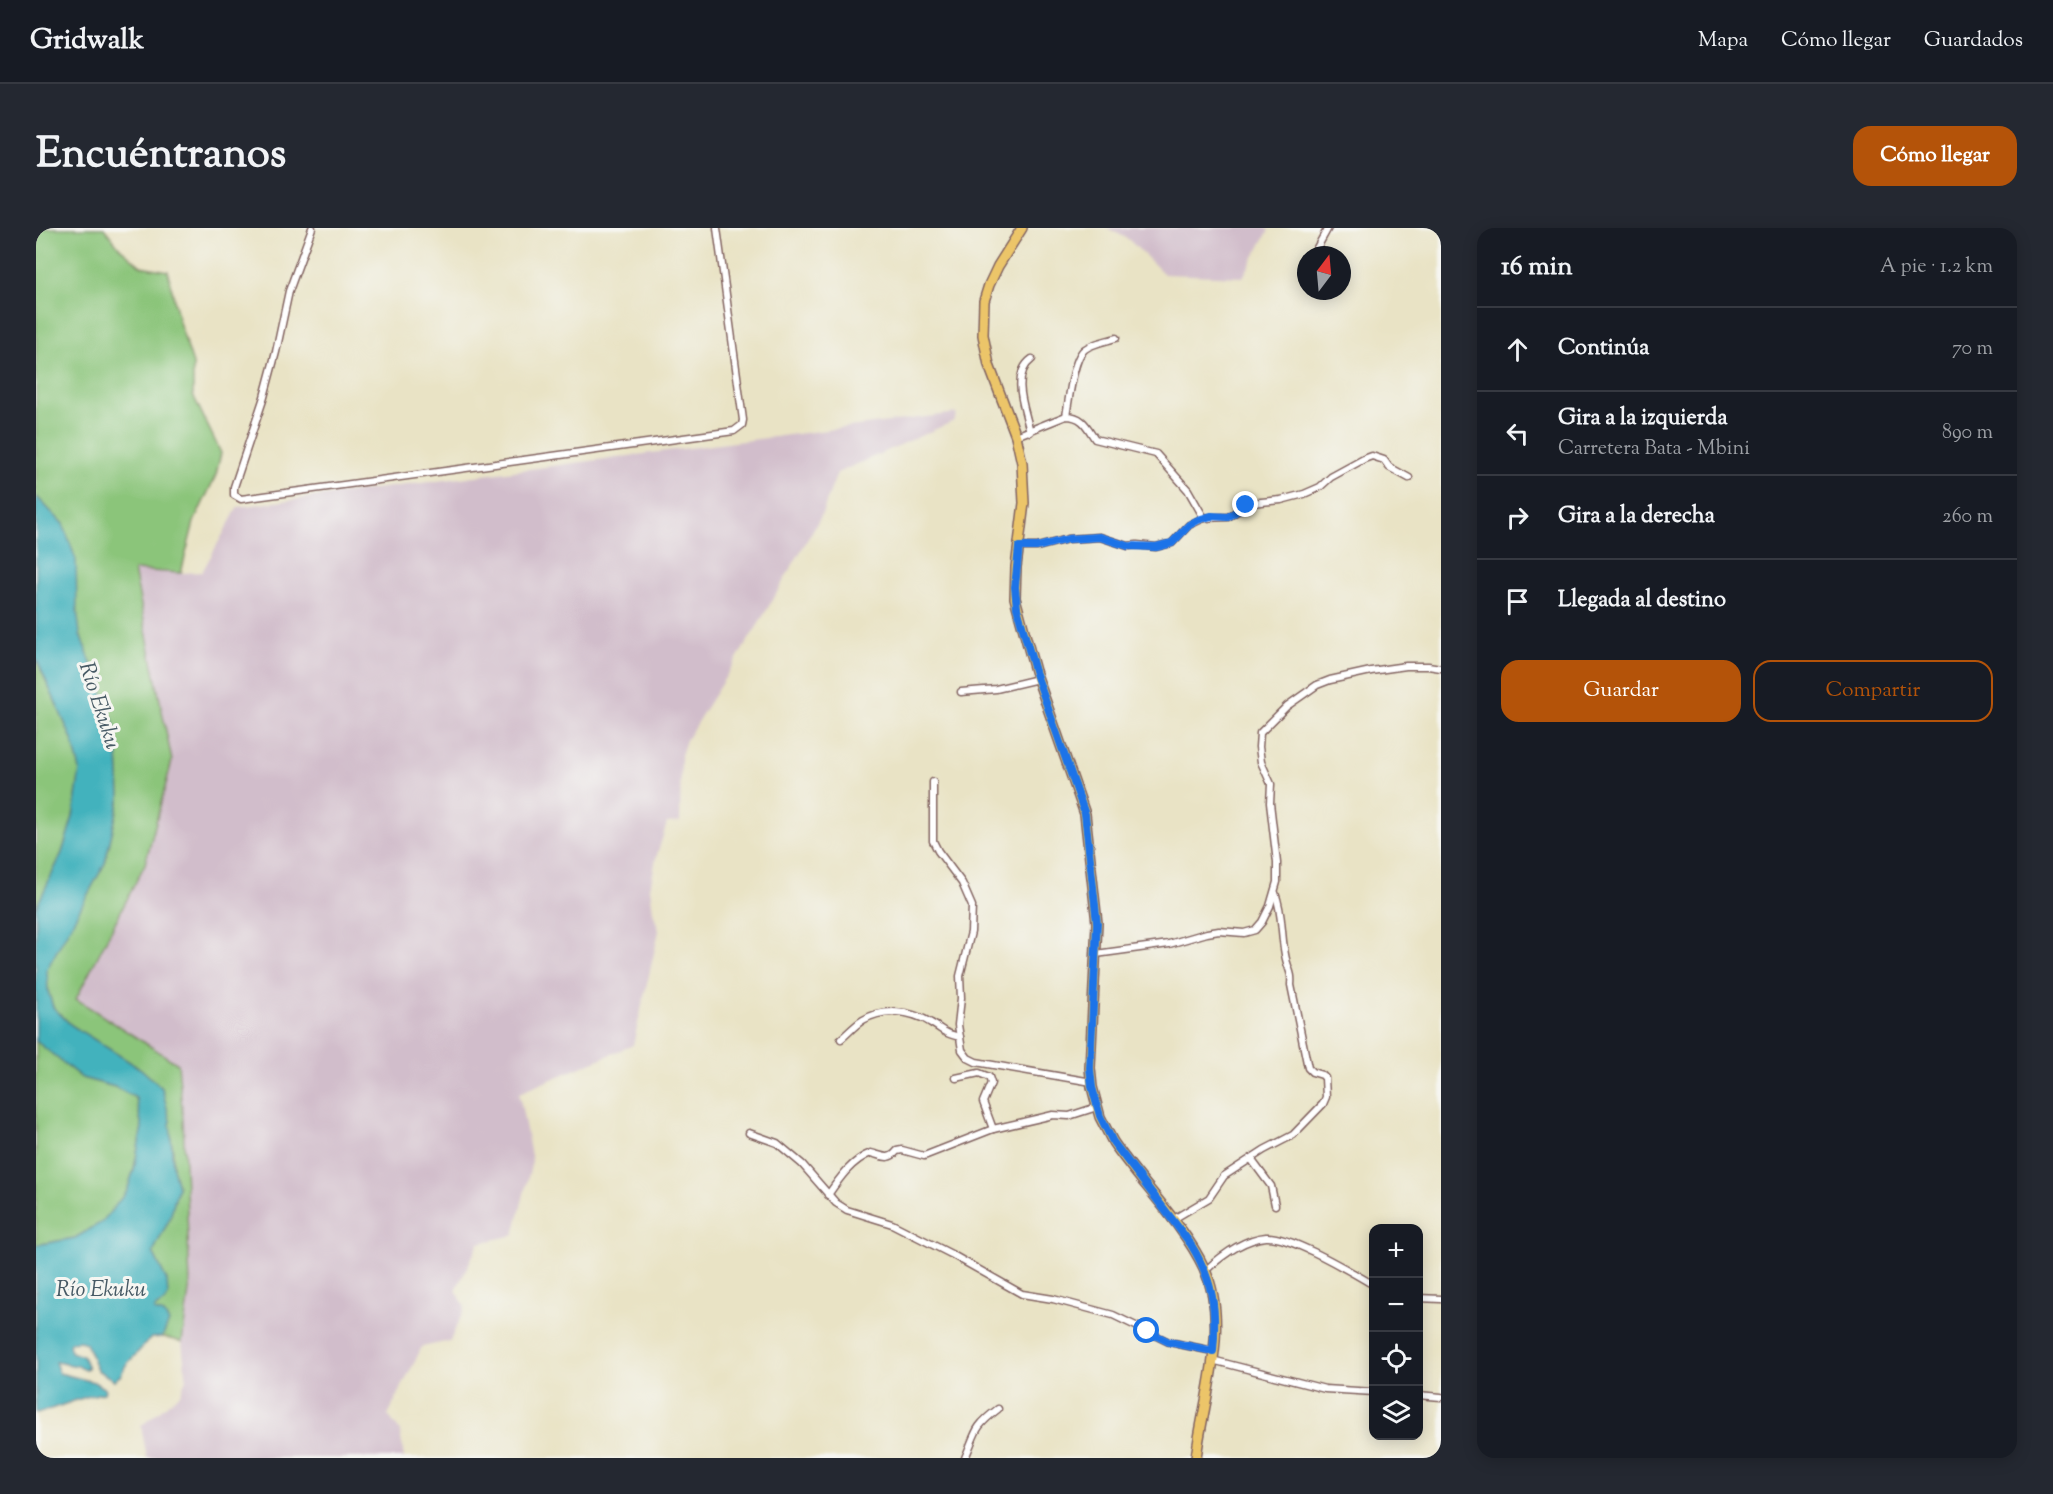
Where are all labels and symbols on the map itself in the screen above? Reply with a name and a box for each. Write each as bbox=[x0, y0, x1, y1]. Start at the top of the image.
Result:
north arrow bbox=[1297, 246, 1351, 300]
route end bbox=[1232, 491, 1258, 517]
water label: Río Ekuku bbox=[69, 658, 127, 754]
water label: Río Ekuku bbox=[56, 1275, 146, 1307]
route start bbox=[1133, 1317, 1159, 1343]

